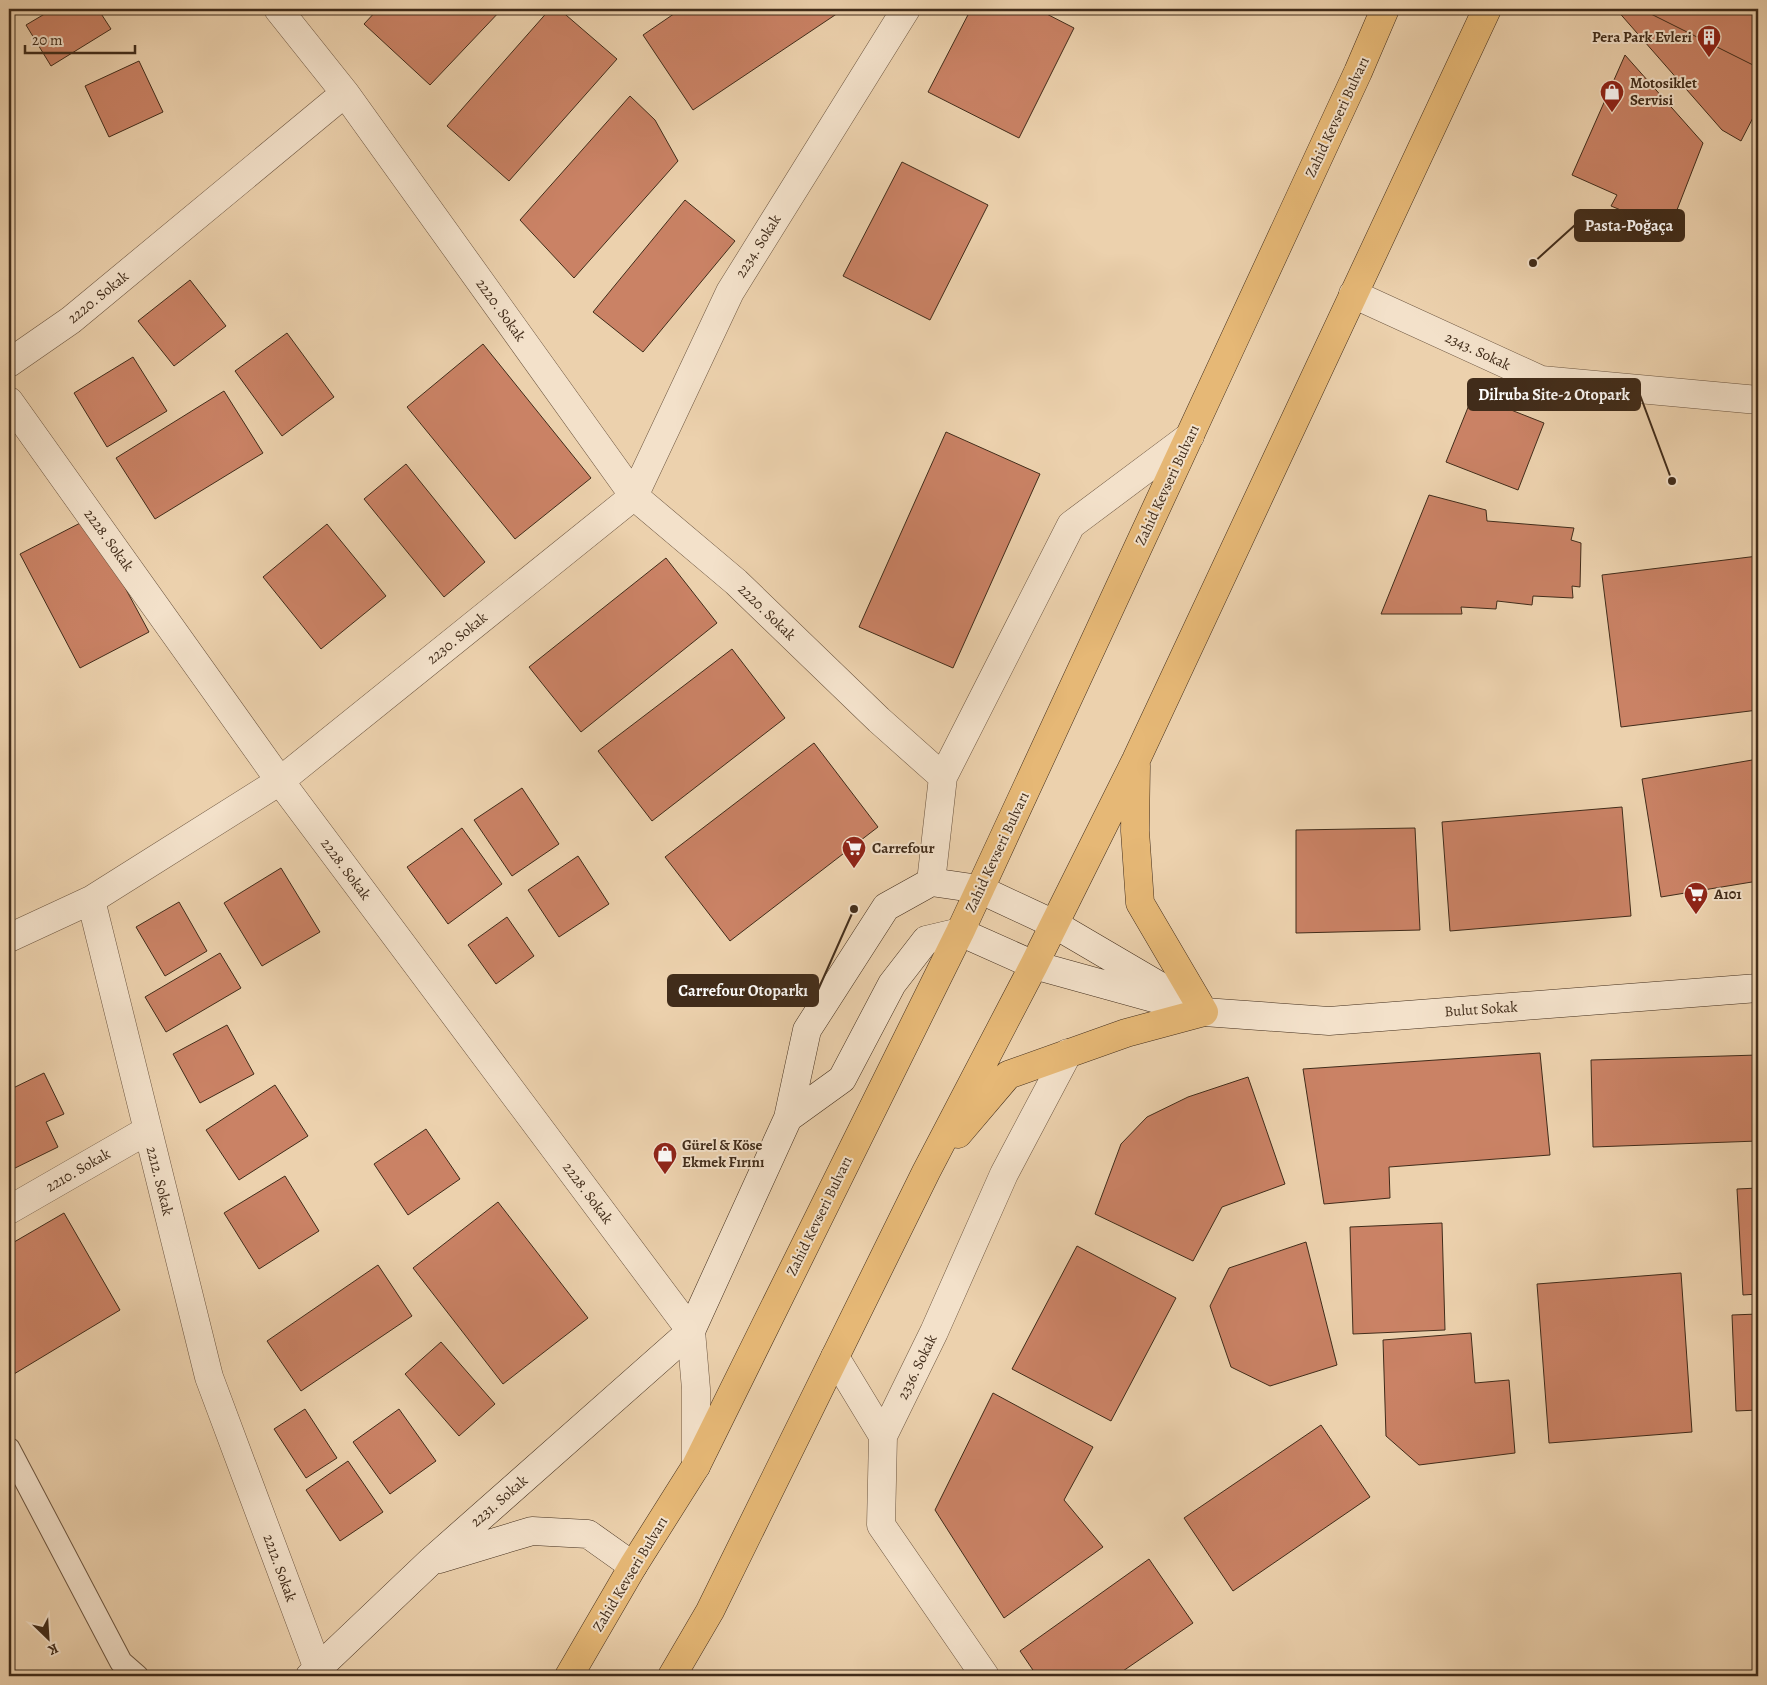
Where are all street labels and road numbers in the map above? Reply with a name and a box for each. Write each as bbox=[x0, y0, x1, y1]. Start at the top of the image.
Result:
street label: Zahid Kevseri Bulvarı bbox=[1300, 53, 1374, 181]
street label: 2234. Sokak bbox=[731, 210, 786, 282]
street label: 2220. Sokak bbox=[63, 266, 133, 328]
street label: 2220. Sokak bbox=[471, 274, 531, 346]
street label: 2343. Sokak bbox=[1442, 327, 1515, 375]
street label: Zahid Kevseri Bulvarı bbox=[1130, 421, 1204, 549]
street label: 2228. Sokak bbox=[80, 505, 139, 576]
street label: 2220. Sokak bbox=[734, 579, 801, 645]
street label: 2230. Sokak bbox=[423, 607, 492, 669]
street label: Zahid Kevseri Bulvarı bbox=[960, 788, 1034, 916]
street label: 2228. Sokak bbox=[316, 834, 376, 904]
street label: Bulut Sokak bbox=[1444, 996, 1519, 1022]
street label: 2210. Sokak bbox=[42, 1143, 114, 1196]
street label: 2212. Sokak bbox=[142, 1144, 178, 1218]
street label: Zahid Kevseri Bulvarı bbox=[781, 1153, 857, 1279]
street label: 2228. Sokak bbox=[558, 1158, 618, 1228]
street label: 2336. Sokak bbox=[893, 1330, 942, 1403]
street label: 2231. Sokak bbox=[466, 1470, 532, 1531]
street label: Zahid Kevseri Bulvarı bbox=[588, 1513, 672, 1635]
street label: 2212. Sokak bbox=[259, 1531, 302, 1605]

